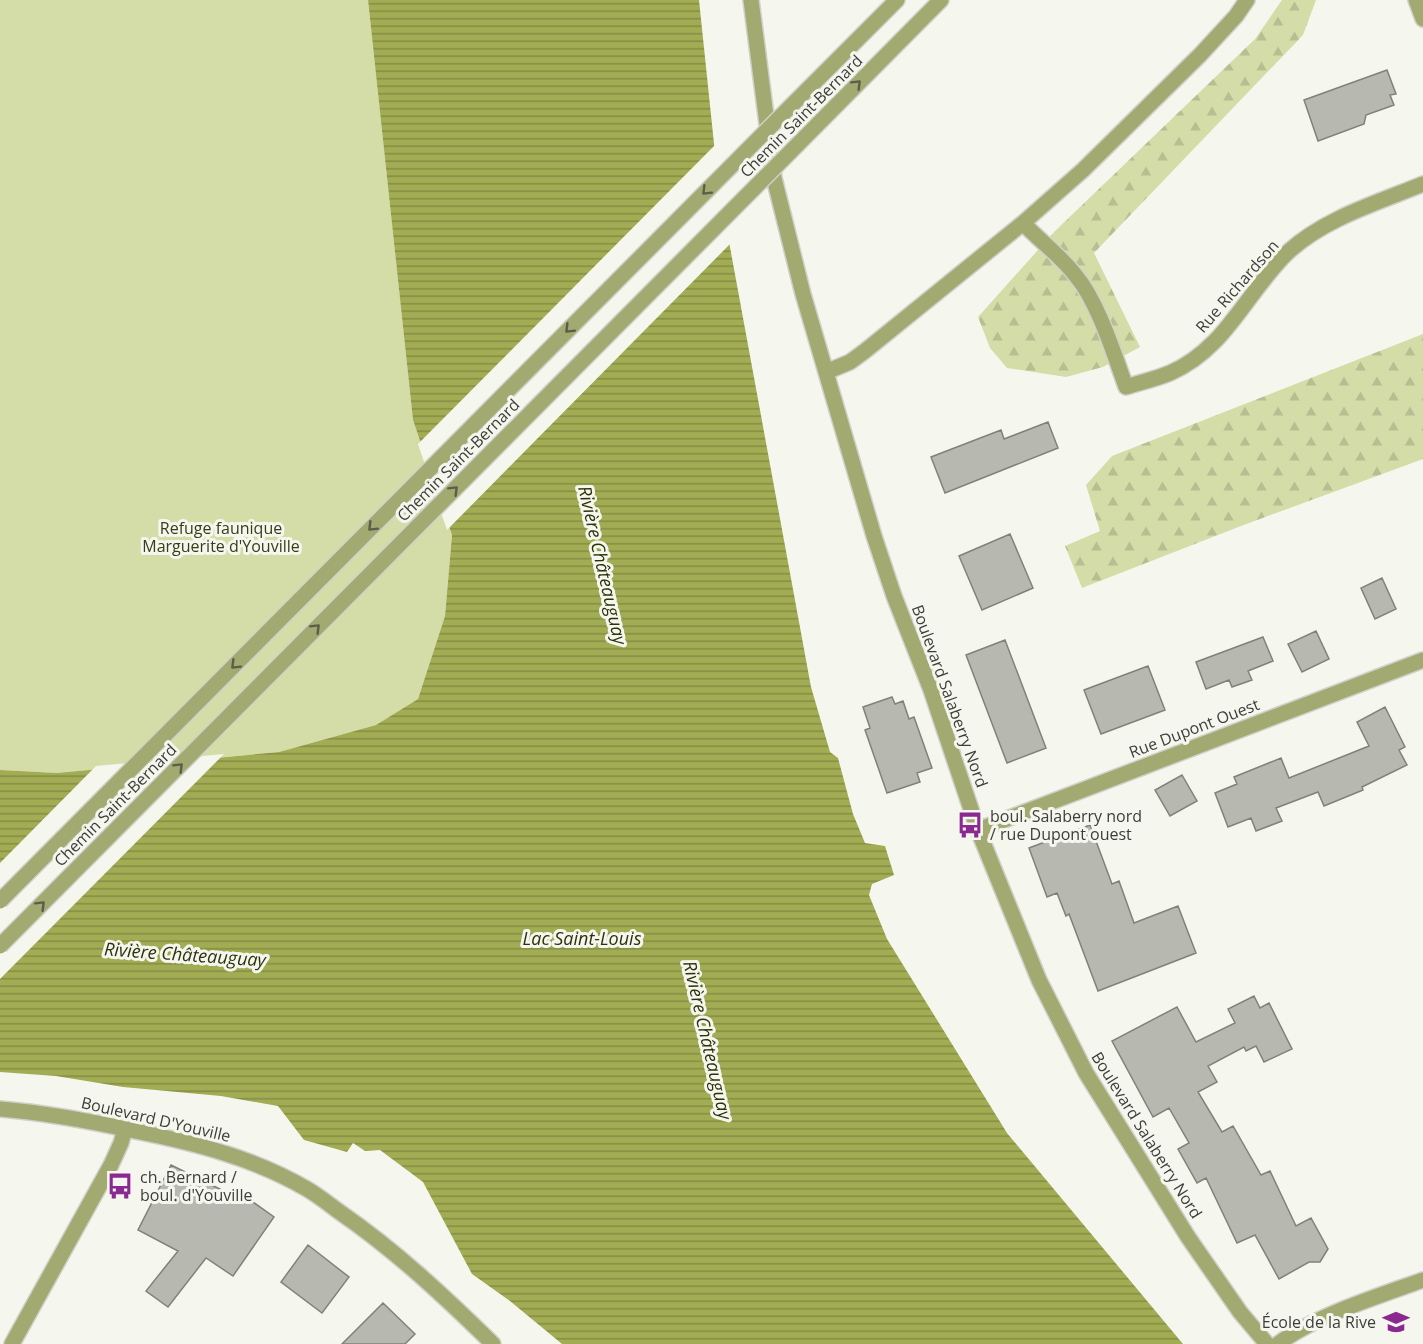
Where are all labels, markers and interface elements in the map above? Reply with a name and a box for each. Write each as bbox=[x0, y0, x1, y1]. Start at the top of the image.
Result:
street label: Chemin Saint-Bernard bbox=[735, 50, 867, 182]
one-way arrow bbox=[850, 81, 861, 92]
one-way arrow bbox=[703, 183, 714, 194]
street label: Rue Richardson bbox=[1190, 235, 1284, 337]
one-way arrow bbox=[565, 322, 576, 332]
street label: Chemin Saint-Bernard bbox=[392, 394, 524, 526]
water label: Rivière Châteauguay bbox=[573, 483, 633, 648]
one-way arrow bbox=[446, 487, 457, 498]
park label: Refuge faunique Marguerite d'Youville bbox=[142, 517, 300, 557]
one-way arrow bbox=[369, 519, 380, 530]
street label: Boulevard Salaberry Nord bbox=[907, 602, 993, 790]
one-way arrow bbox=[309, 625, 320, 636]
one-way arrow bbox=[231, 657, 242, 668]
street label: Rue Dupont Ouest bbox=[1126, 693, 1263, 763]
street label: Chemin Saint-Bernard bbox=[49, 739, 181, 871]
one-way arrow bbox=[171, 763, 182, 774]
place label: boul. Salaberry nord / rue Dupont ouest bbox=[990, 805, 1142, 845]
bus stop icon: boul. Salaberry nord / rue Dupont ouest bbox=[955, 810, 985, 840]
one-way arrow bbox=[35, 901, 45, 912]
water label: Lac Saint-Louis bbox=[523, 926, 642, 950]
water label: Rivière Châteauguay bbox=[103, 936, 268, 972]
water label: Rivière Châteauguay bbox=[678, 958, 738, 1123]
street label: Boulevard Salaberry Nord bbox=[1087, 1047, 1207, 1223]
street label: Boulevard D'Youville bbox=[79, 1091, 233, 1147]
place label: ch. Bernard / boul. d'Youville bbox=[140, 1166, 252, 1206]
bus stop icon: ch. Bernard / boul. d'Youville bbox=[105, 1171, 135, 1201]
school or university icon: École de la Rive bbox=[1381, 1307, 1411, 1337]
place label: École de la Rive bbox=[1262, 1311, 1376, 1333]

